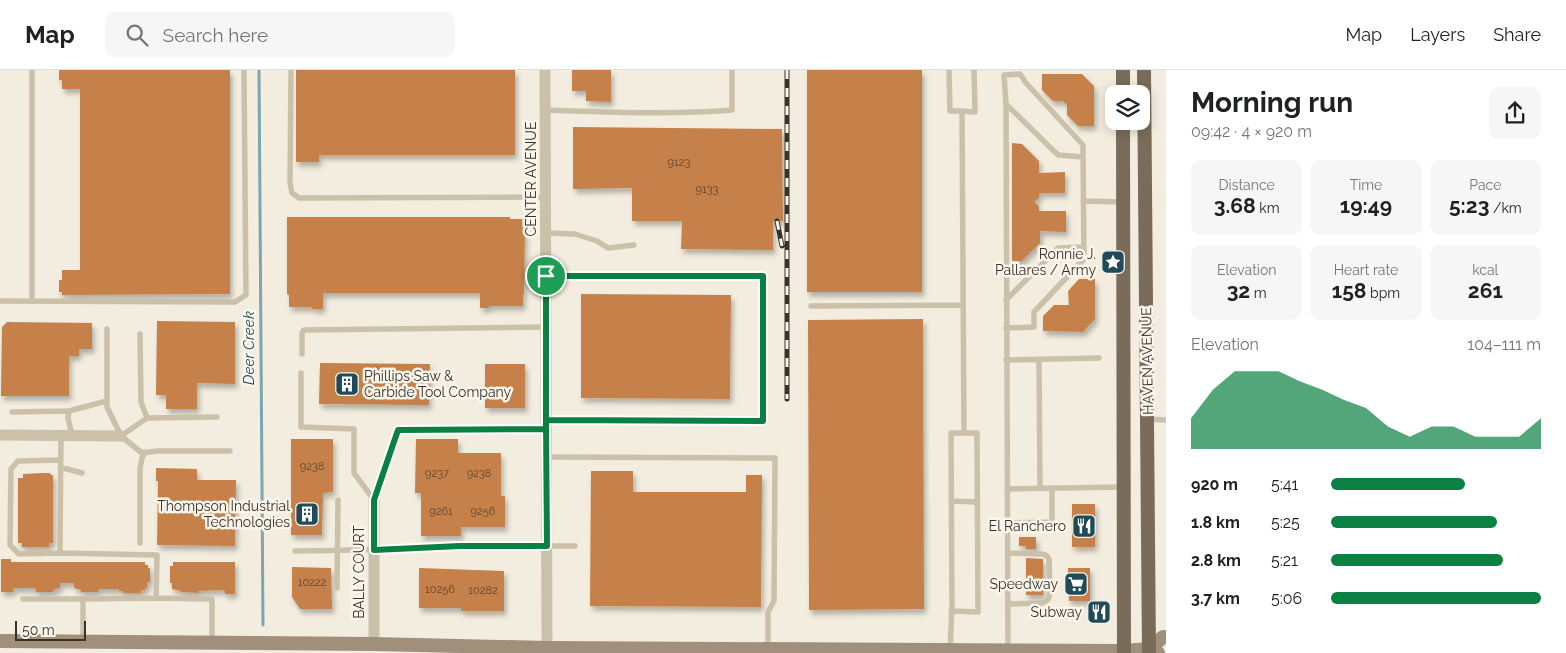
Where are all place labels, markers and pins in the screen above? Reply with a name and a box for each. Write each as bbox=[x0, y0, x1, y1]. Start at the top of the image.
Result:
place label: Ronnie J. Pallares / Army bbox=[995, 246, 1096, 278]
place icon: Ronnie J. Pallares / Army bbox=[1100, 249, 1126, 275]
pin bbox=[525, 255, 567, 297]
place label: Phillips Saw & Carbide Tool Company bbox=[364, 368, 512, 400]
building icon: Phillips Saw & Carbide Tool Company bbox=[334, 371, 360, 397]
place label: Thompson Industrial Technologies bbox=[157, 498, 290, 530]
building icon: Thompson Industrial Technologies bbox=[294, 501, 320, 527]
restaurant icon: El Ranchero bbox=[1071, 513, 1097, 539]
place label: El Ranchero bbox=[989, 518, 1066, 534]
supermarket icon: Speedway bbox=[1063, 571, 1089, 597]
place label: Speedway bbox=[990, 576, 1058, 592]
restaurant icon: Subway bbox=[1086, 599, 1112, 625]
place label: Subway bbox=[1031, 604, 1082, 620]

